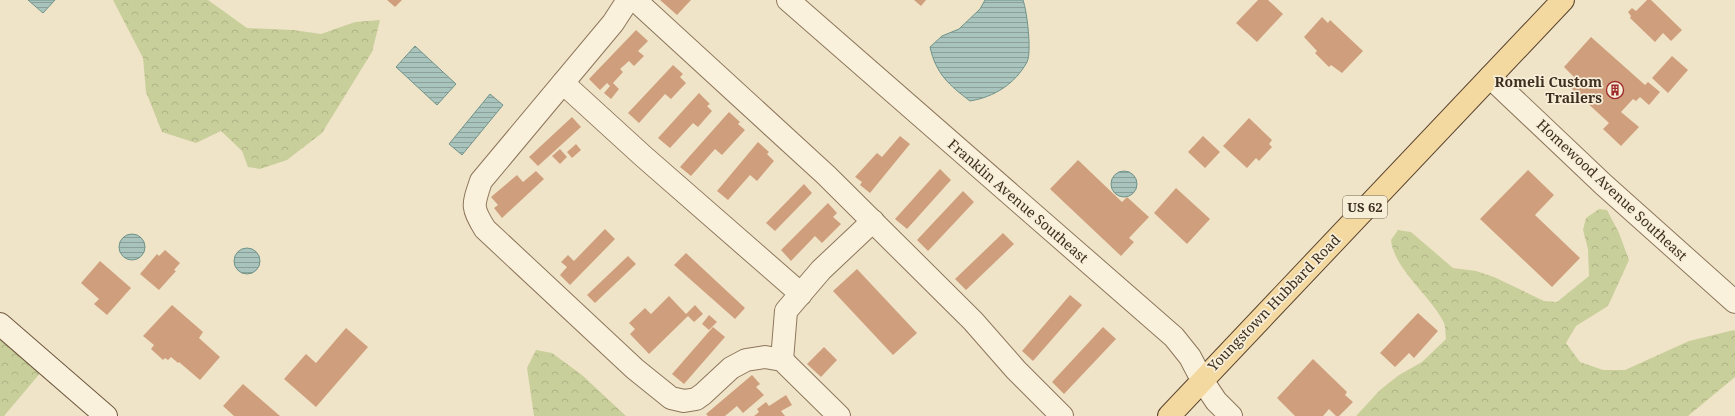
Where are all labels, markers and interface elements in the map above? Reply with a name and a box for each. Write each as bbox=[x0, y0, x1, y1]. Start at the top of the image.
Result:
place label: Romeli Custom Trailers bbox=[1495, 72, 1602, 107]
building icon: Romeli Custom Trailers bbox=[1605, 80, 1625, 100]
street label: Homewood Avenue Southeast bbox=[1533, 115, 1692, 265]
street label: Franklin Avenue Southeast bbox=[944, 134, 1092, 267]
road number: US 62 bbox=[1343, 196, 1387, 218]
street label: Youngstown Hubbard Road bbox=[1203, 230, 1344, 376]

